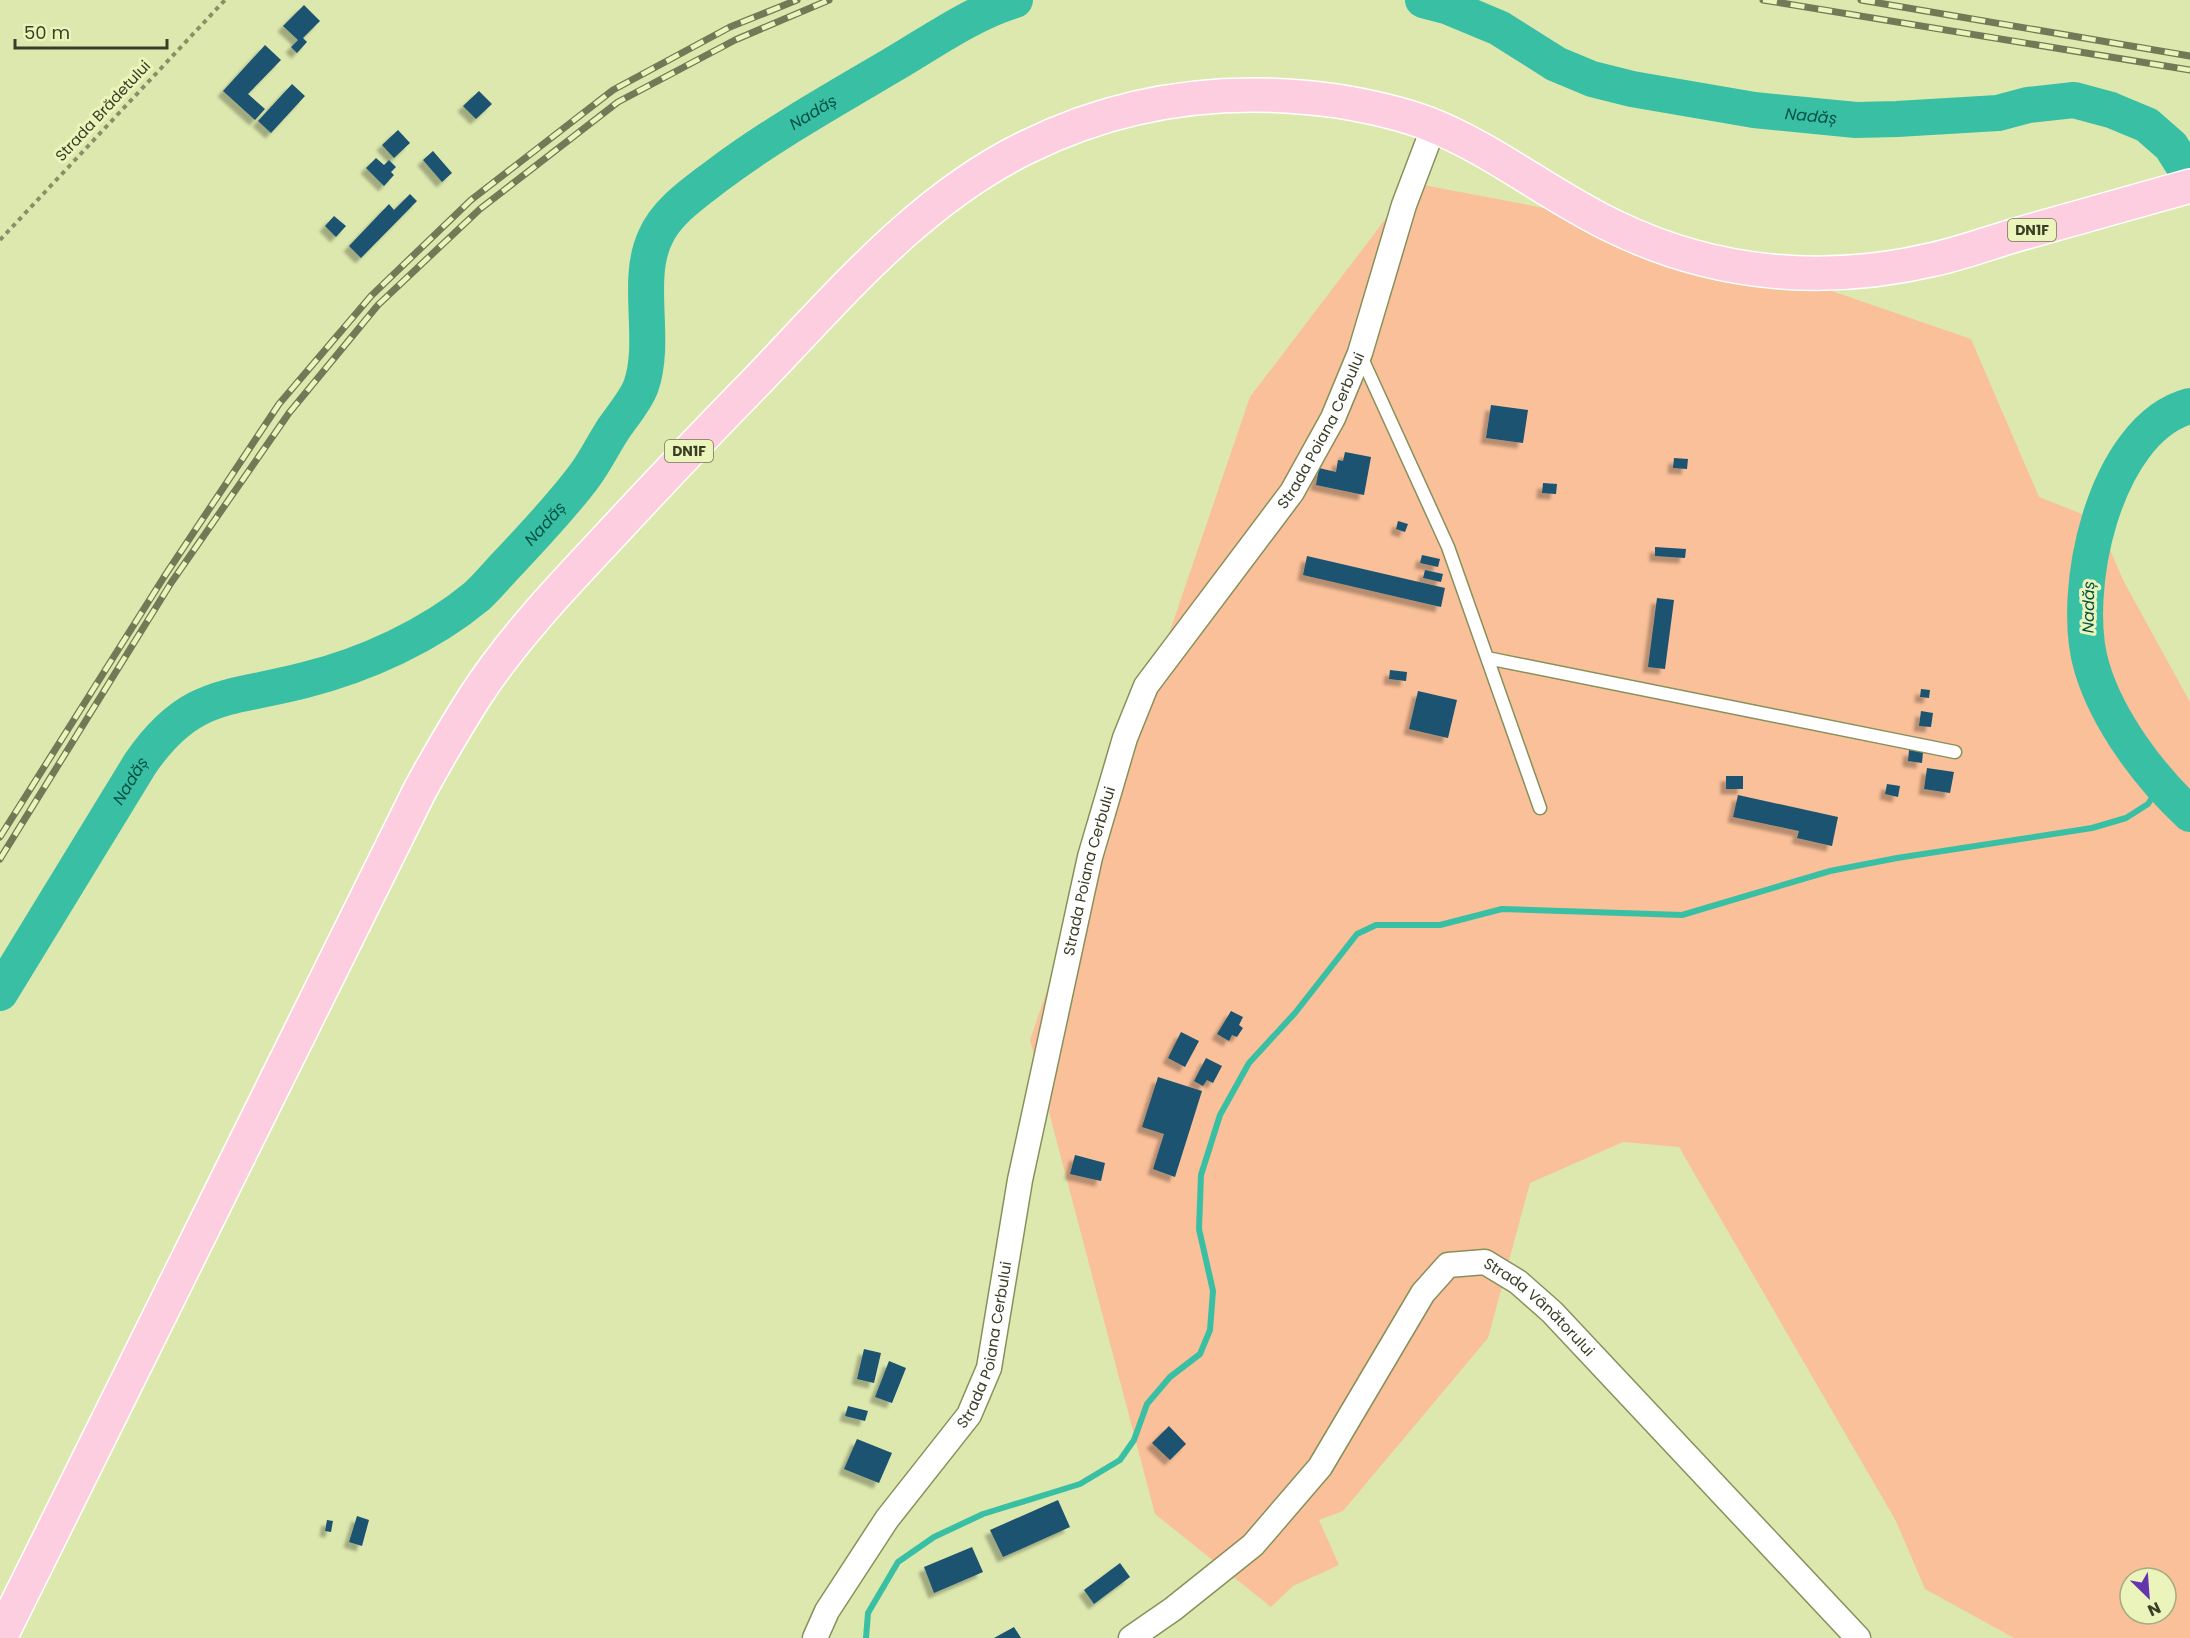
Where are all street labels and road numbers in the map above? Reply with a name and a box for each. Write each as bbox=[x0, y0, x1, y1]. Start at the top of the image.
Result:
street label: Strada Brădetului bbox=[50, 56, 155, 166]
road number: DN1F bbox=[2008, 219, 2056, 241]
street label: Strada Poiana Cerbului bbox=[1272, 349, 1369, 513]
road number: DN1F bbox=[665, 440, 713, 462]
street label: Strada Poiana Cerbului bbox=[1058, 784, 1120, 958]
street label: Strada Vânătorului bbox=[1480, 1253, 1600, 1361]
street label: Strada Poiana Cerbului bbox=[951, 1260, 1016, 1433]

